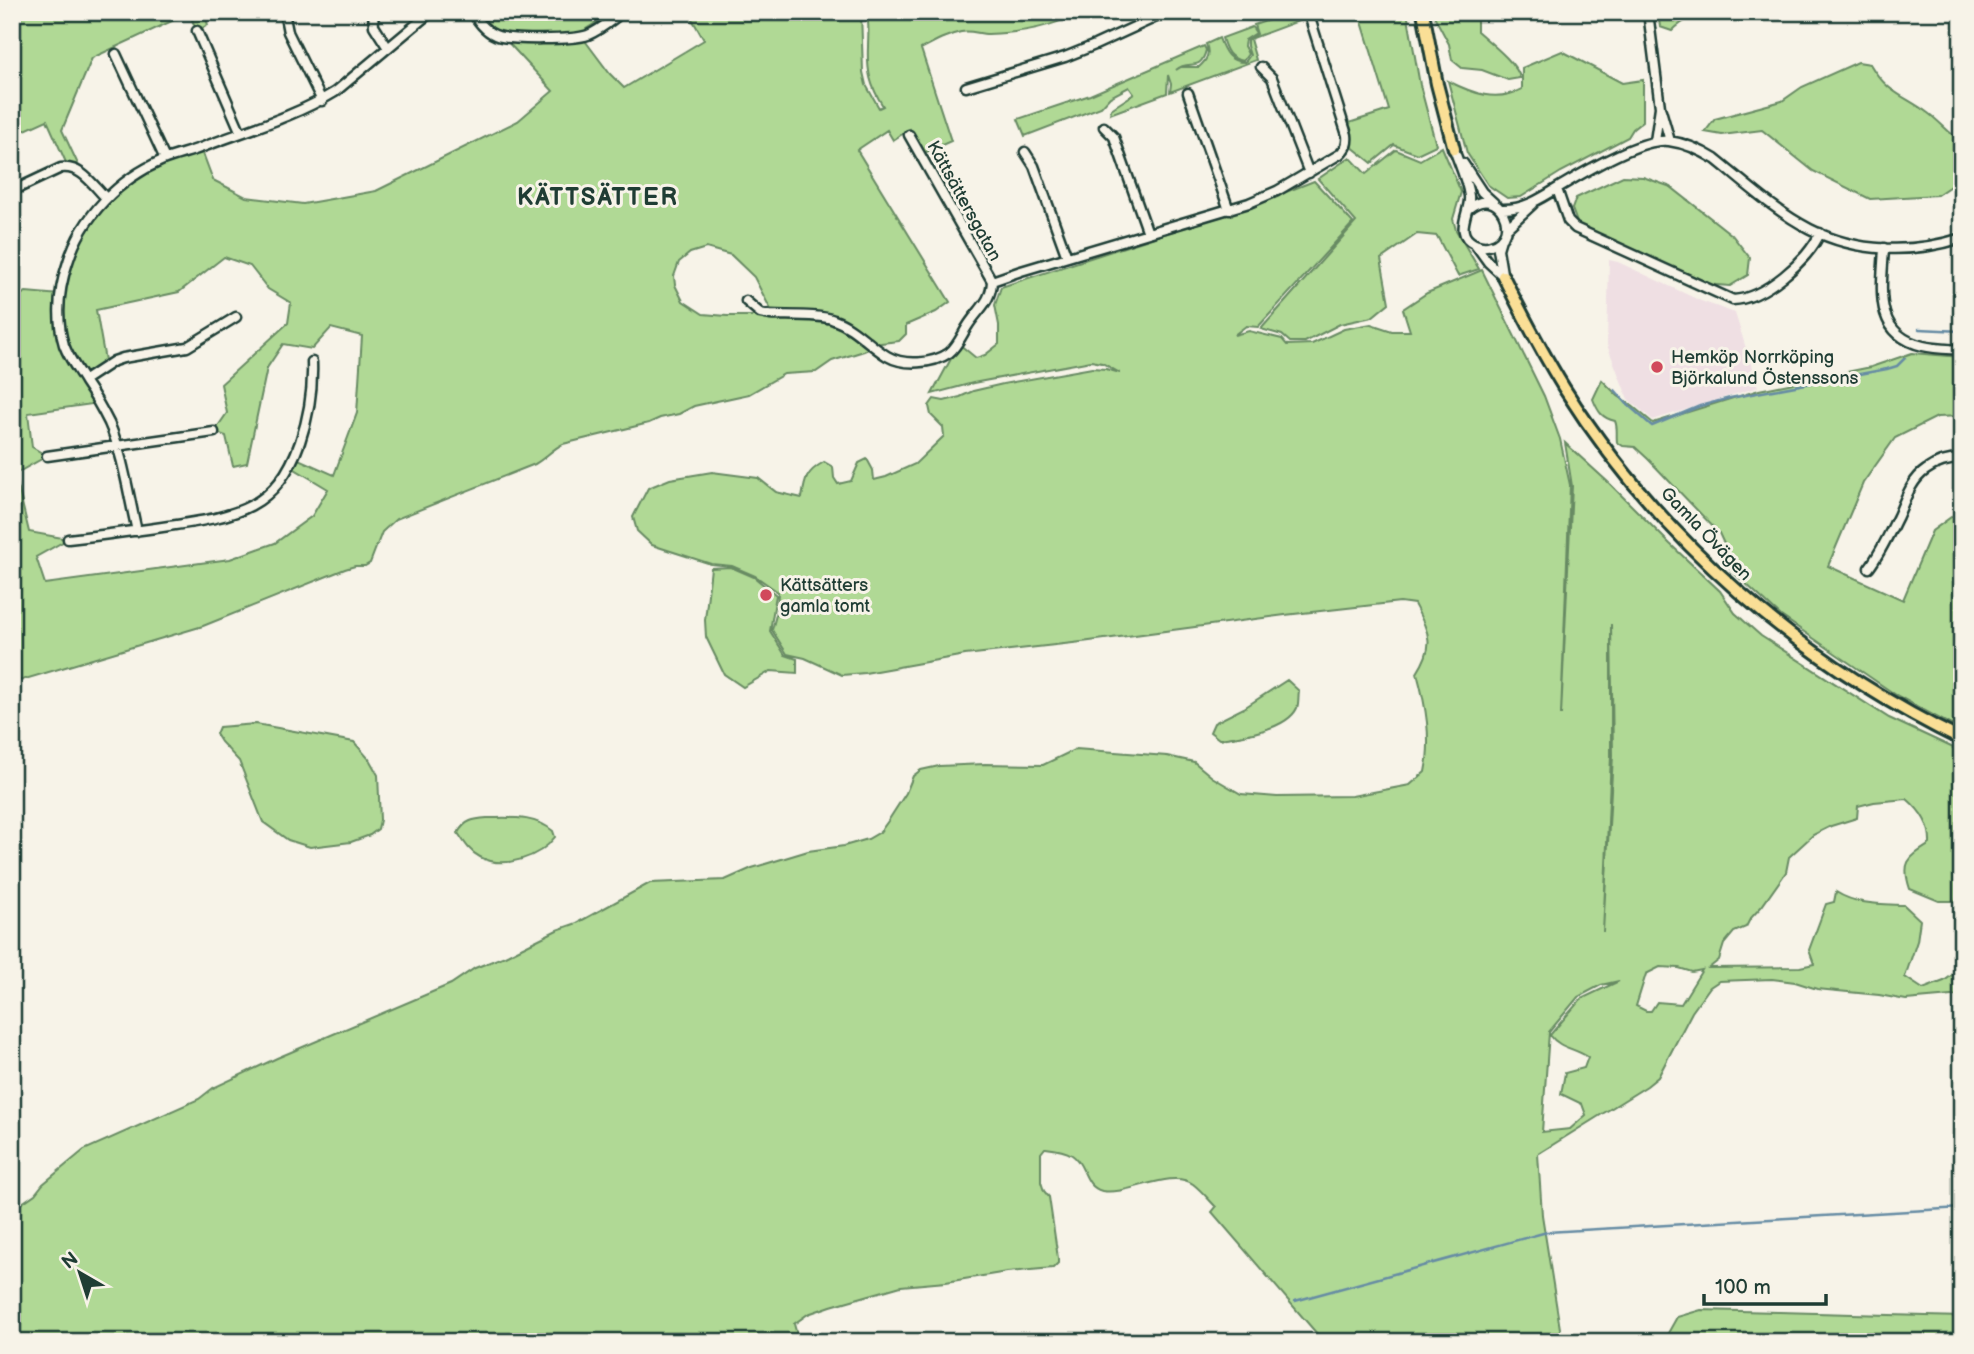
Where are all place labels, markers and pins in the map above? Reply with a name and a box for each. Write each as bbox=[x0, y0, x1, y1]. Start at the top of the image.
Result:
place label: Hemköp Norrköping Björkalund Östenssons bbox=[1671, 347, 1859, 389]
marker: Hemköp Norrköping Björkalund Östenssons bbox=[1649, 359, 1665, 375]
place label: Kättsätters gamla tomt bbox=[780, 575, 871, 617]
marker: Kättsätters gamla tomt bbox=[758, 587, 774, 603]

